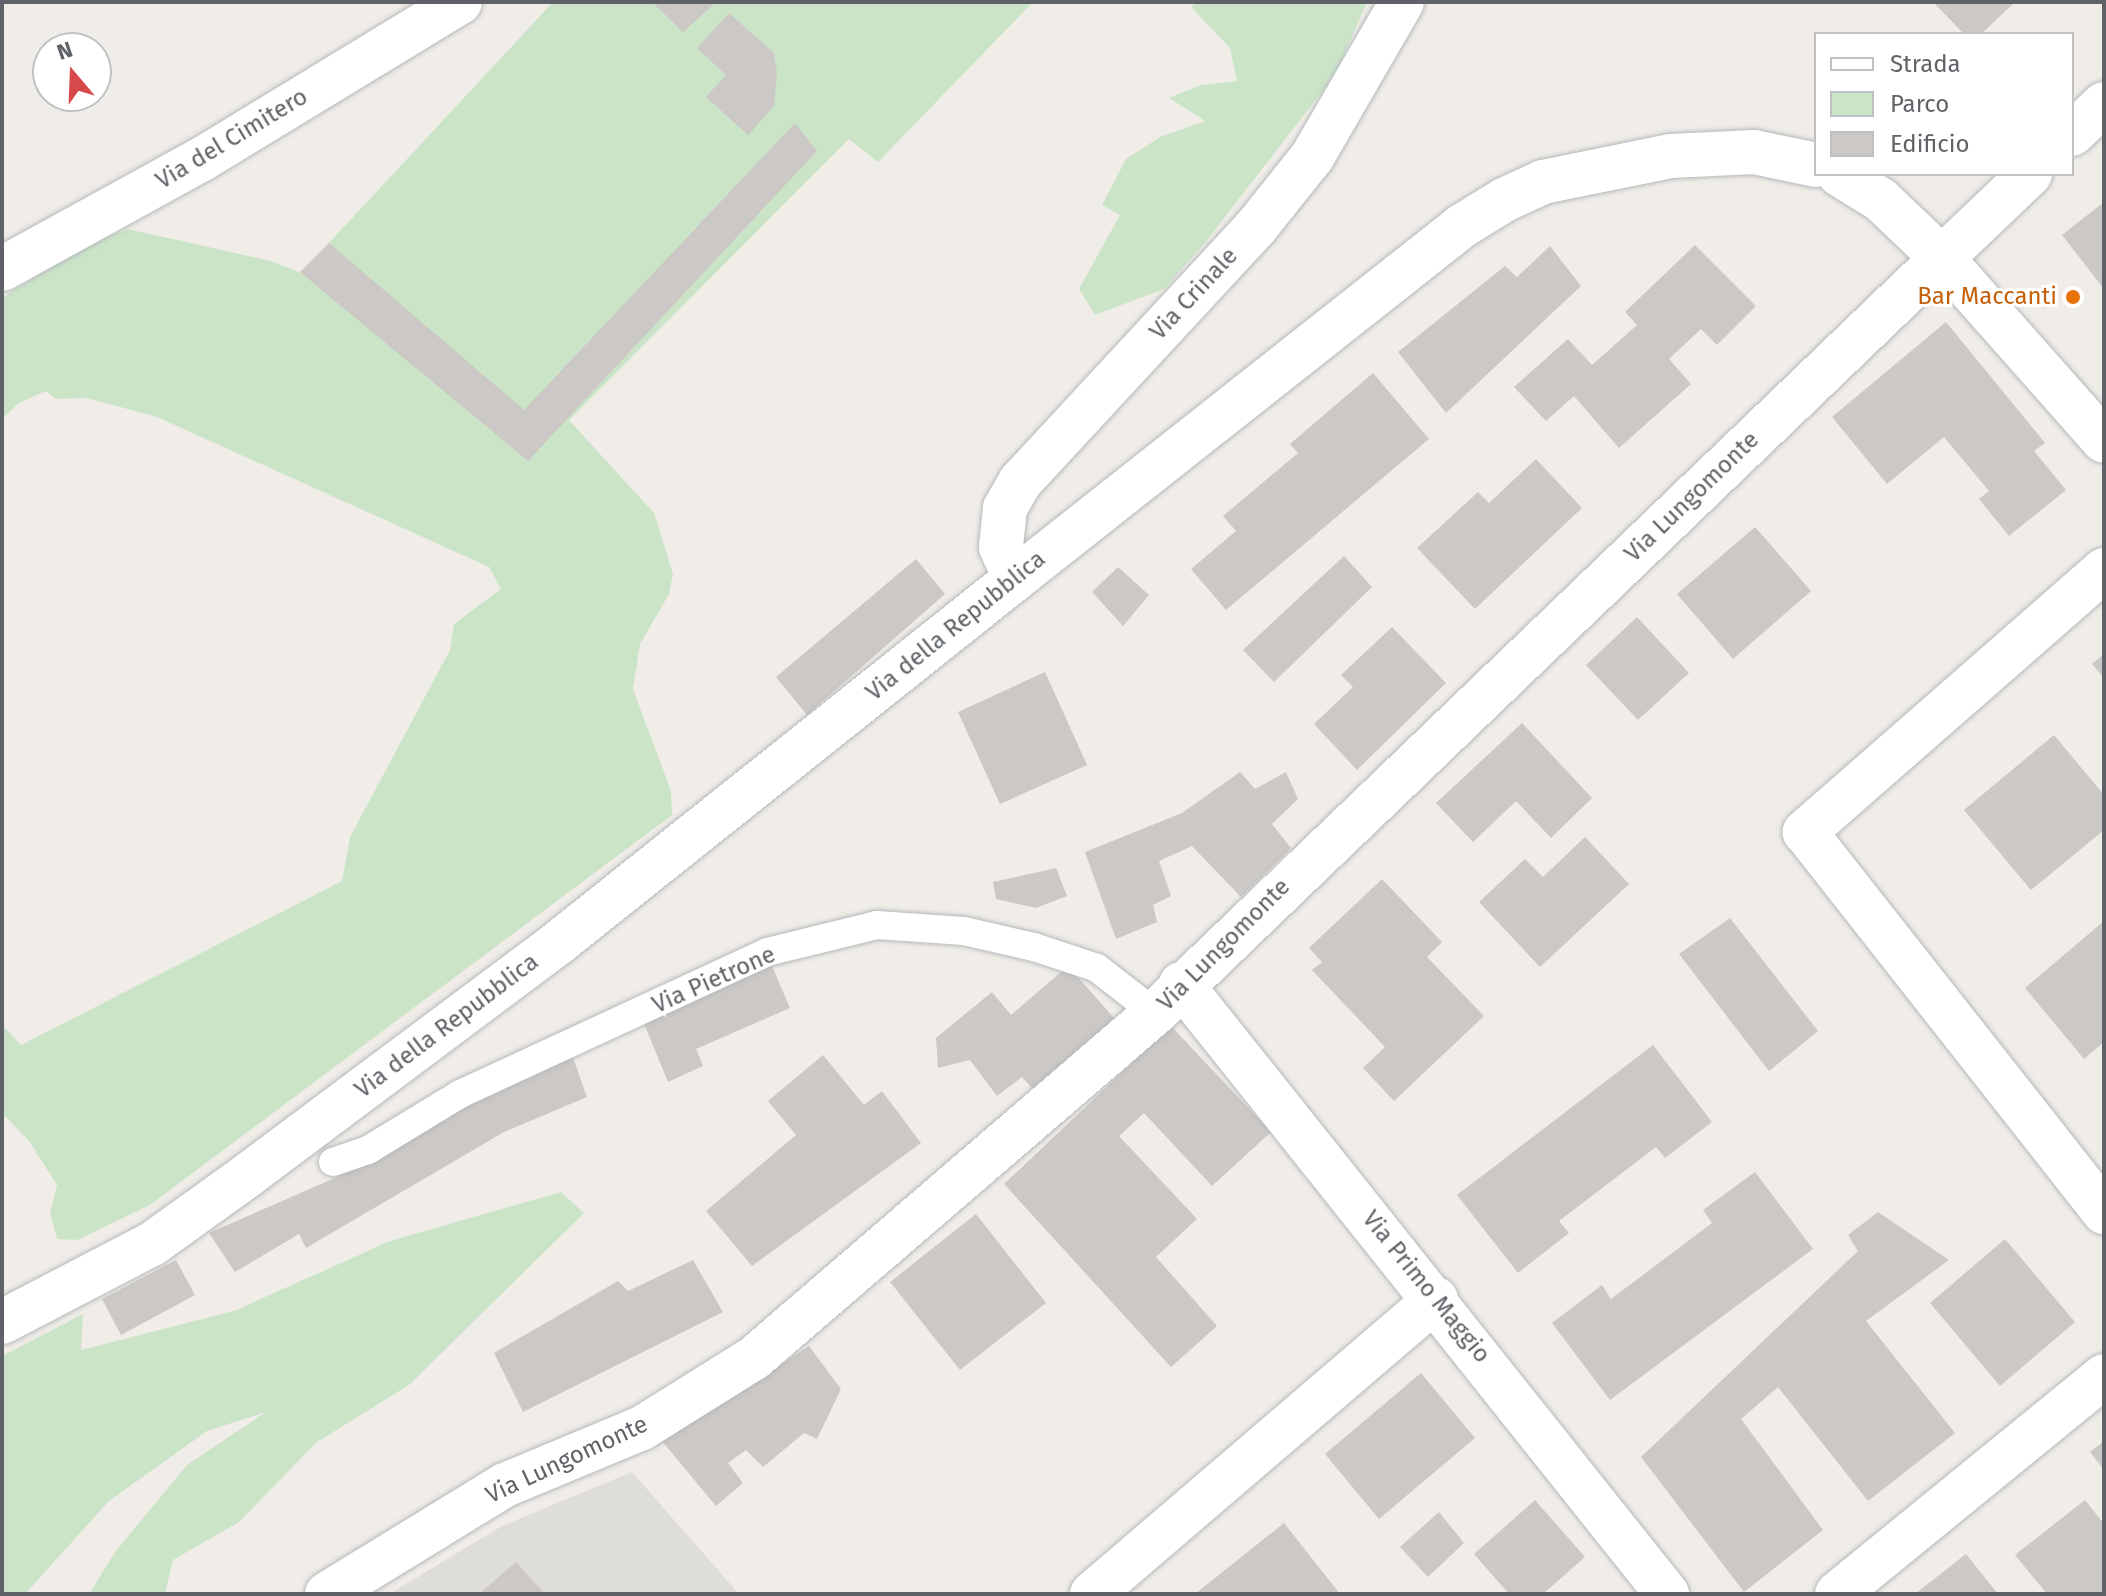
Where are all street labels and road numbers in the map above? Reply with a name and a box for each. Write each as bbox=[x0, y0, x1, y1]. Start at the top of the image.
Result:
street label: Via del Cimitero bbox=[151, 82, 313, 196]
street label: Via Crinale bbox=[1144, 242, 1244, 346]
street label: Via Lungomonte bbox=[1619, 426, 1765, 568]
street label: Via della Repubblica bbox=[861, 545, 1051, 707]
street label: Via Lungomonte bbox=[1152, 873, 1296, 1017]
street label: Via Pietrone bbox=[648, 940, 780, 1020]
street label: Via della Repubblica bbox=[350, 948, 544, 1104]
street label: Via Primo Maggio bbox=[1356, 1205, 1496, 1369]
street label: Via Lungomonte bbox=[481, 1410, 653, 1510]

